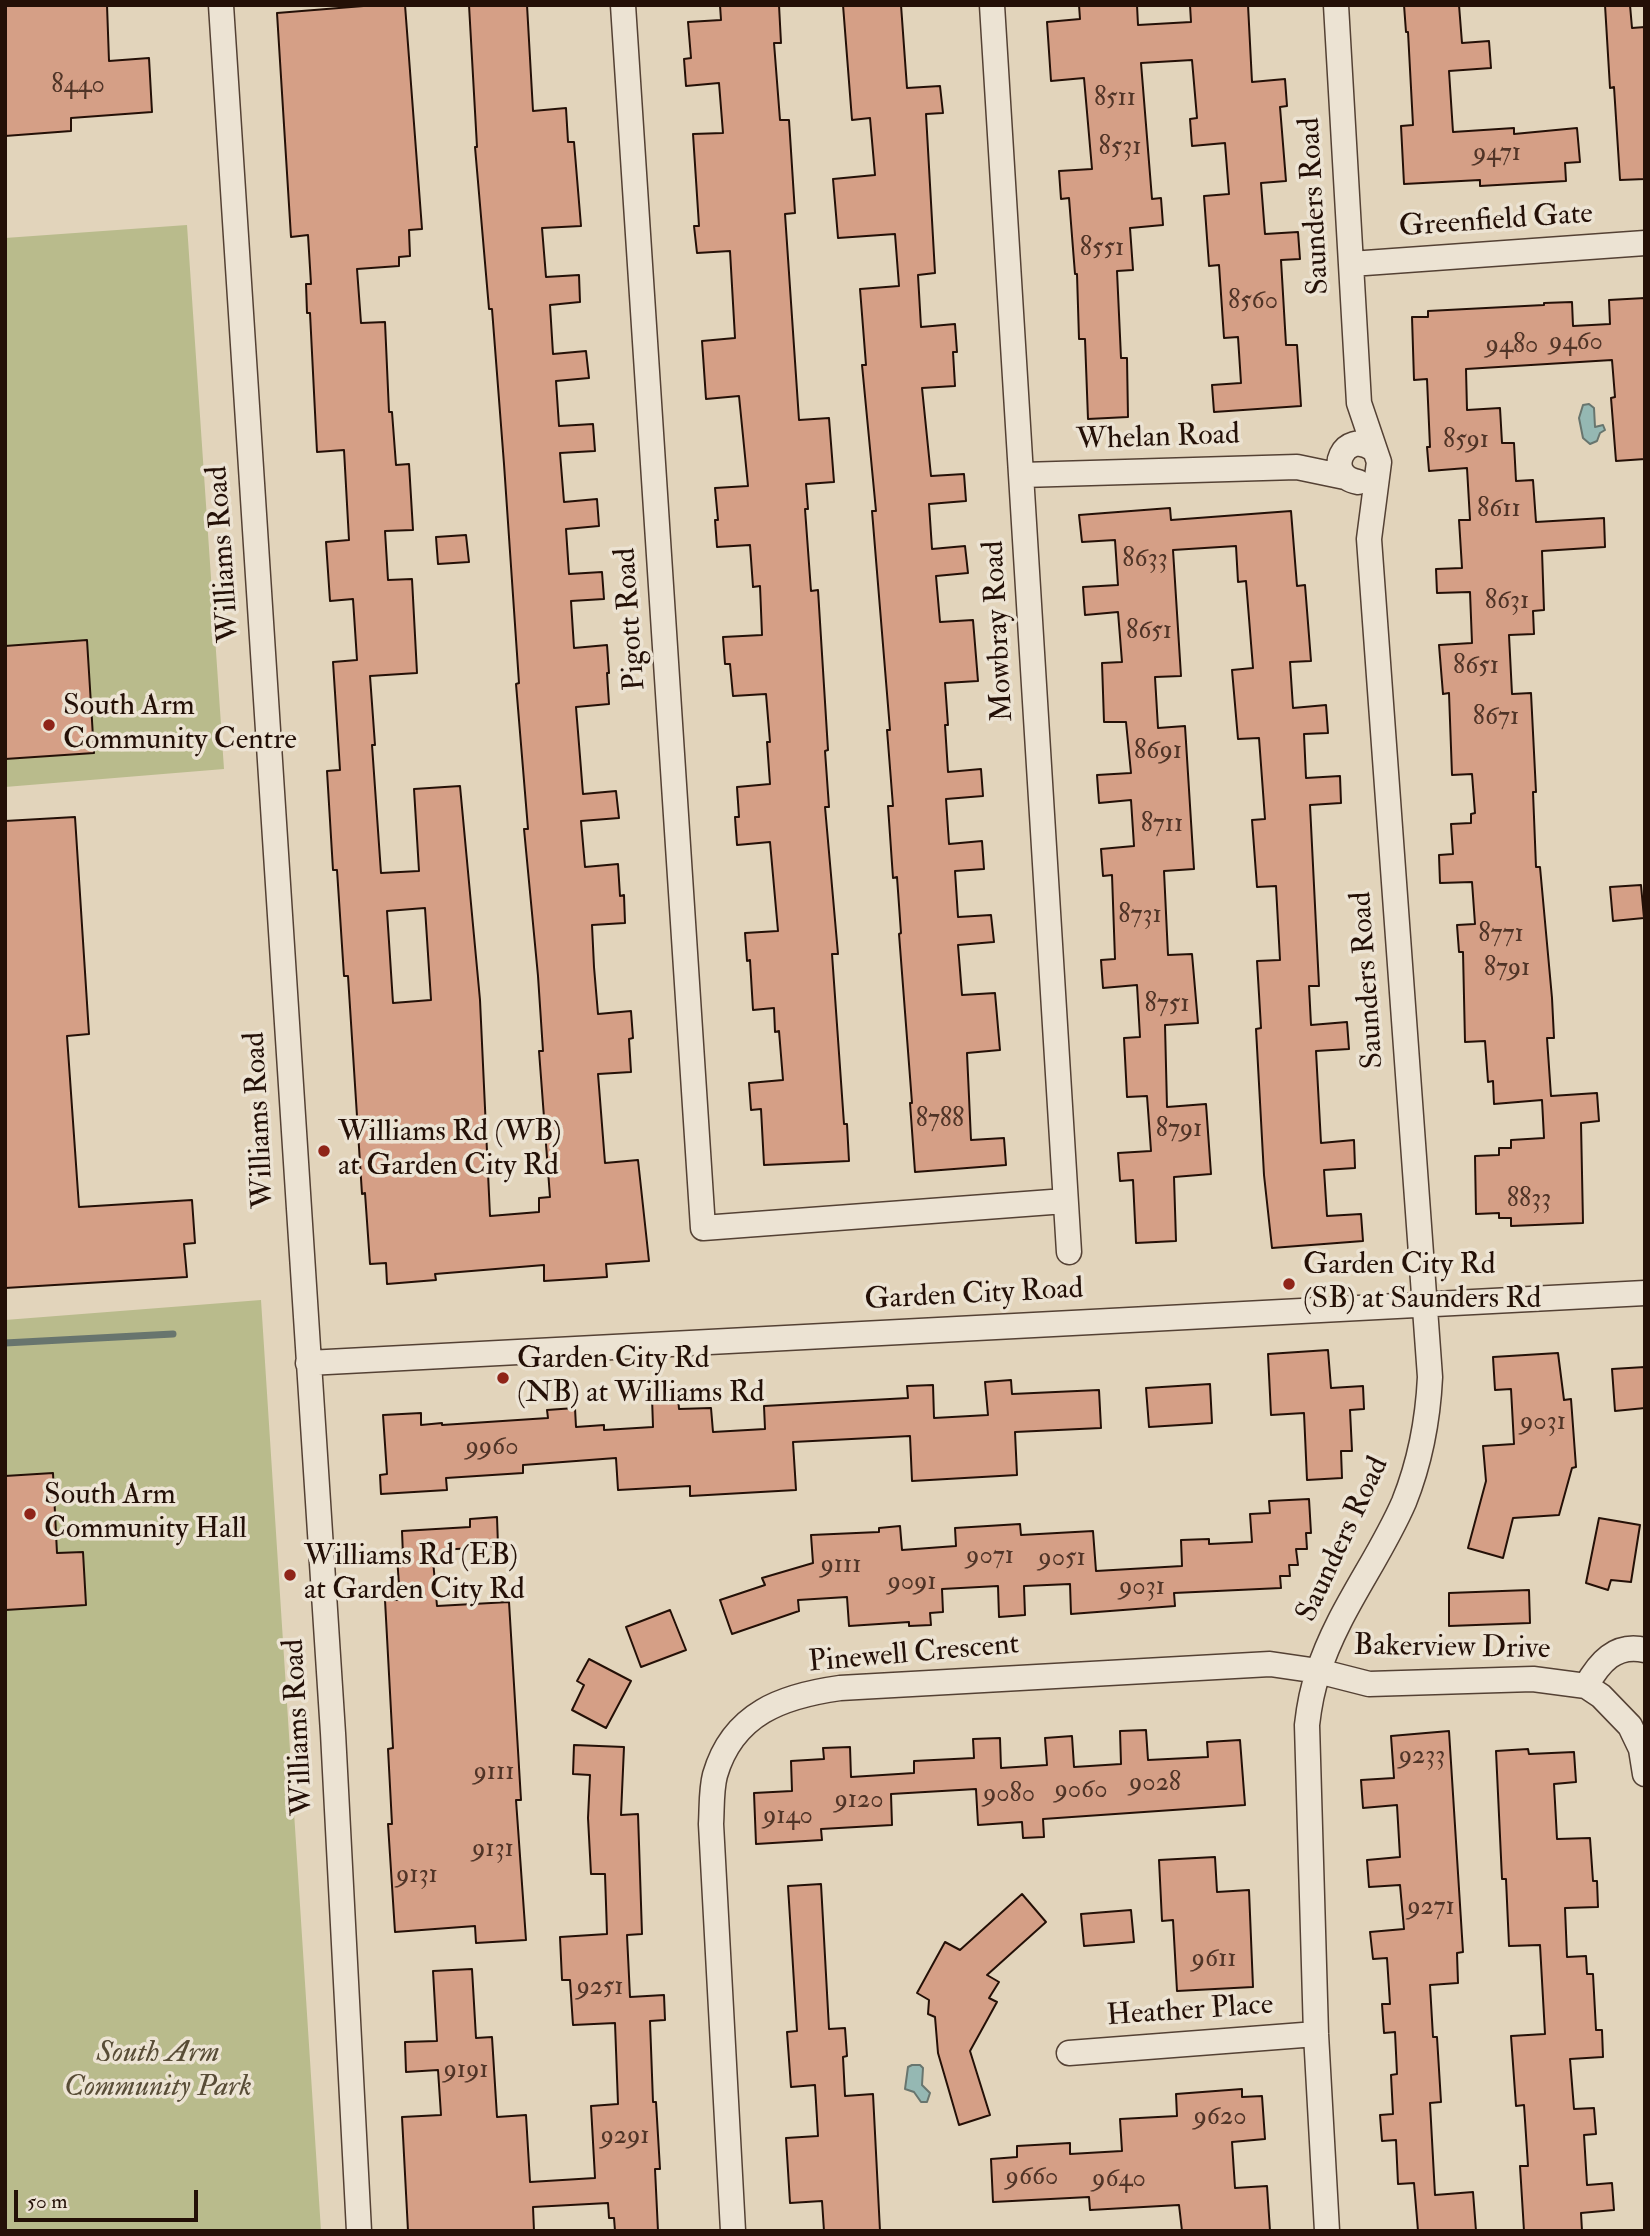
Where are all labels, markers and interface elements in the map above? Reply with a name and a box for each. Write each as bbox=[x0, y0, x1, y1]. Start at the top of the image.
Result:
house number: 8440 bbox=[51, 70, 105, 102]
house number: 8511 bbox=[1094, 83, 1136, 115]
street label: Saunders Road bbox=[1293, 116, 1339, 296]
house number: 8531 bbox=[1099, 132, 1141, 164]
house number: 9471 bbox=[1473, 138, 1521, 170]
street label: Greenfield Gate bbox=[1398, 197, 1594, 247]
house number: 8551 bbox=[1080, 233, 1124, 265]
house number: 8560 bbox=[1228, 286, 1278, 318]
house number: 9460 bbox=[1549, 327, 1603, 359]
house number: 9480 bbox=[1486, 330, 1538, 362]
street label: Whelan Road bbox=[1076, 418, 1240, 460]
house number: 8591 bbox=[1443, 425, 1489, 457]
street label: Williams Road bbox=[201, 465, 249, 643]
house number: 8611 bbox=[1477, 494, 1521, 526]
street label: Mowbray Road bbox=[977, 540, 1023, 722]
house number: 8633 bbox=[1122, 544, 1168, 576]
street label: Pigott Road bbox=[609, 546, 655, 692]
house number: 8631 bbox=[1485, 586, 1529, 618]
house number: 8651 bbox=[1126, 616, 1172, 648]
house number: 8651 bbox=[1453, 651, 1499, 683]
place label: South Arm Community Centre bbox=[63, 690, 297, 760]
house number: 8671 bbox=[1473, 702, 1519, 734]
marker: South Arm Community Centre bbox=[41, 717, 57, 733]
house number: 8691 bbox=[1134, 736, 1182, 768]
house number: 8711 bbox=[1141, 809, 1183, 841]
street label: Saunders Road bbox=[1345, 890, 1393, 1070]
house number: 8731 bbox=[1118, 900, 1162, 932]
house number: 8771 bbox=[1478, 919, 1524, 951]
house number: 8791 bbox=[1484, 953, 1530, 985]
house number: 8751 bbox=[1145, 989, 1189, 1021]
street label: Williams Road bbox=[238, 1031, 284, 1209]
house number: 8788 bbox=[916, 1104, 964, 1136]
house number: 8791 bbox=[1156, 1114, 1202, 1146]
place label: Williams Rd (WB) at Garden City Rd bbox=[338, 1116, 562, 1186]
marker: Williams Rd (WB) at Garden City Rd bbox=[316, 1143, 332, 1159]
house number: 8833 bbox=[1507, 1184, 1551, 1216]
place label: Garden City Rd (SB) at Saunders Rd bbox=[1303, 1249, 1541, 1320]
street label: Garden City Road bbox=[864, 1272, 1084, 1320]
marker: Garden City Rd (SB) at Saunders Rd bbox=[1281, 1276, 1297, 1292]
place label: Garden City Rd (NB) at Williams Rd bbox=[517, 1343, 765, 1414]
marker: Garden City Rd (NB) at Williams Rd bbox=[495, 1370, 511, 1386]
house number: 9031 bbox=[1520, 1407, 1566, 1439]
house number: 9960 bbox=[465, 1432, 519, 1464]
street label: Saunders Road bbox=[1290, 1452, 1398, 1628]
place label: South Arm Community Hall bbox=[44, 1479, 247, 1550]
marker: South Arm Community Hall bbox=[22, 1506, 38, 1522]
place label: Williams Rd (EB) at Garden City Rd bbox=[304, 1540, 525, 1610]
house number: 9071 bbox=[966, 1541, 1014, 1573]
house number: 9051 bbox=[1038, 1543, 1086, 1575]
house number: 9111 bbox=[820, 1550, 862, 1582]
marker: Williams Rd (EB) at Garden City Rd bbox=[282, 1567, 298, 1583]
house number: 9091 bbox=[887, 1567, 937, 1599]
house number: 9031 bbox=[1119, 1572, 1165, 1604]
street label: Pinewell Crescent bbox=[807, 1628, 1021, 1682]
street label: Bakerview Drive bbox=[1353, 1629, 1551, 1669]
street label: Williams Road bbox=[277, 1638, 323, 1816]
house number: 9233 bbox=[1399, 1741, 1445, 1773]
house number: 9111 bbox=[473, 1757, 515, 1789]
house number: 9028 bbox=[1129, 1768, 1181, 1800]
house number: 9060 bbox=[1054, 1775, 1108, 1807]
house number: 9080 bbox=[983, 1779, 1035, 1811]
house number: 9120 bbox=[834, 1785, 884, 1817]
house number: 9140 bbox=[763, 1801, 813, 1833]
house number: 9131 bbox=[472, 1834, 514, 1866]
house number: 9131 bbox=[396, 1860, 438, 1892]
house number: 9271 bbox=[1407, 1892, 1455, 1924]
house number: 9611 bbox=[1192, 1944, 1236, 1976]
house number: 9251 bbox=[576, 1972, 624, 2004]
street label: Heather Place bbox=[1106, 1988, 1274, 2036]
park label: South Arm Community Park bbox=[64, 2037, 252, 2108]
house number: 9191 bbox=[444, 2055, 488, 2087]
house number: 9620 bbox=[1194, 2102, 1246, 2134]
house number: 9291 bbox=[600, 2121, 650, 2153]
house number: 9660 bbox=[1006, 2162, 1058, 2194]
house number: 9640 bbox=[1092, 2164, 1146, 2196]
scale bar bbox=[18, 2176, 201, 2220]
text: 50 m bbox=[27, 2188, 68, 2215]

